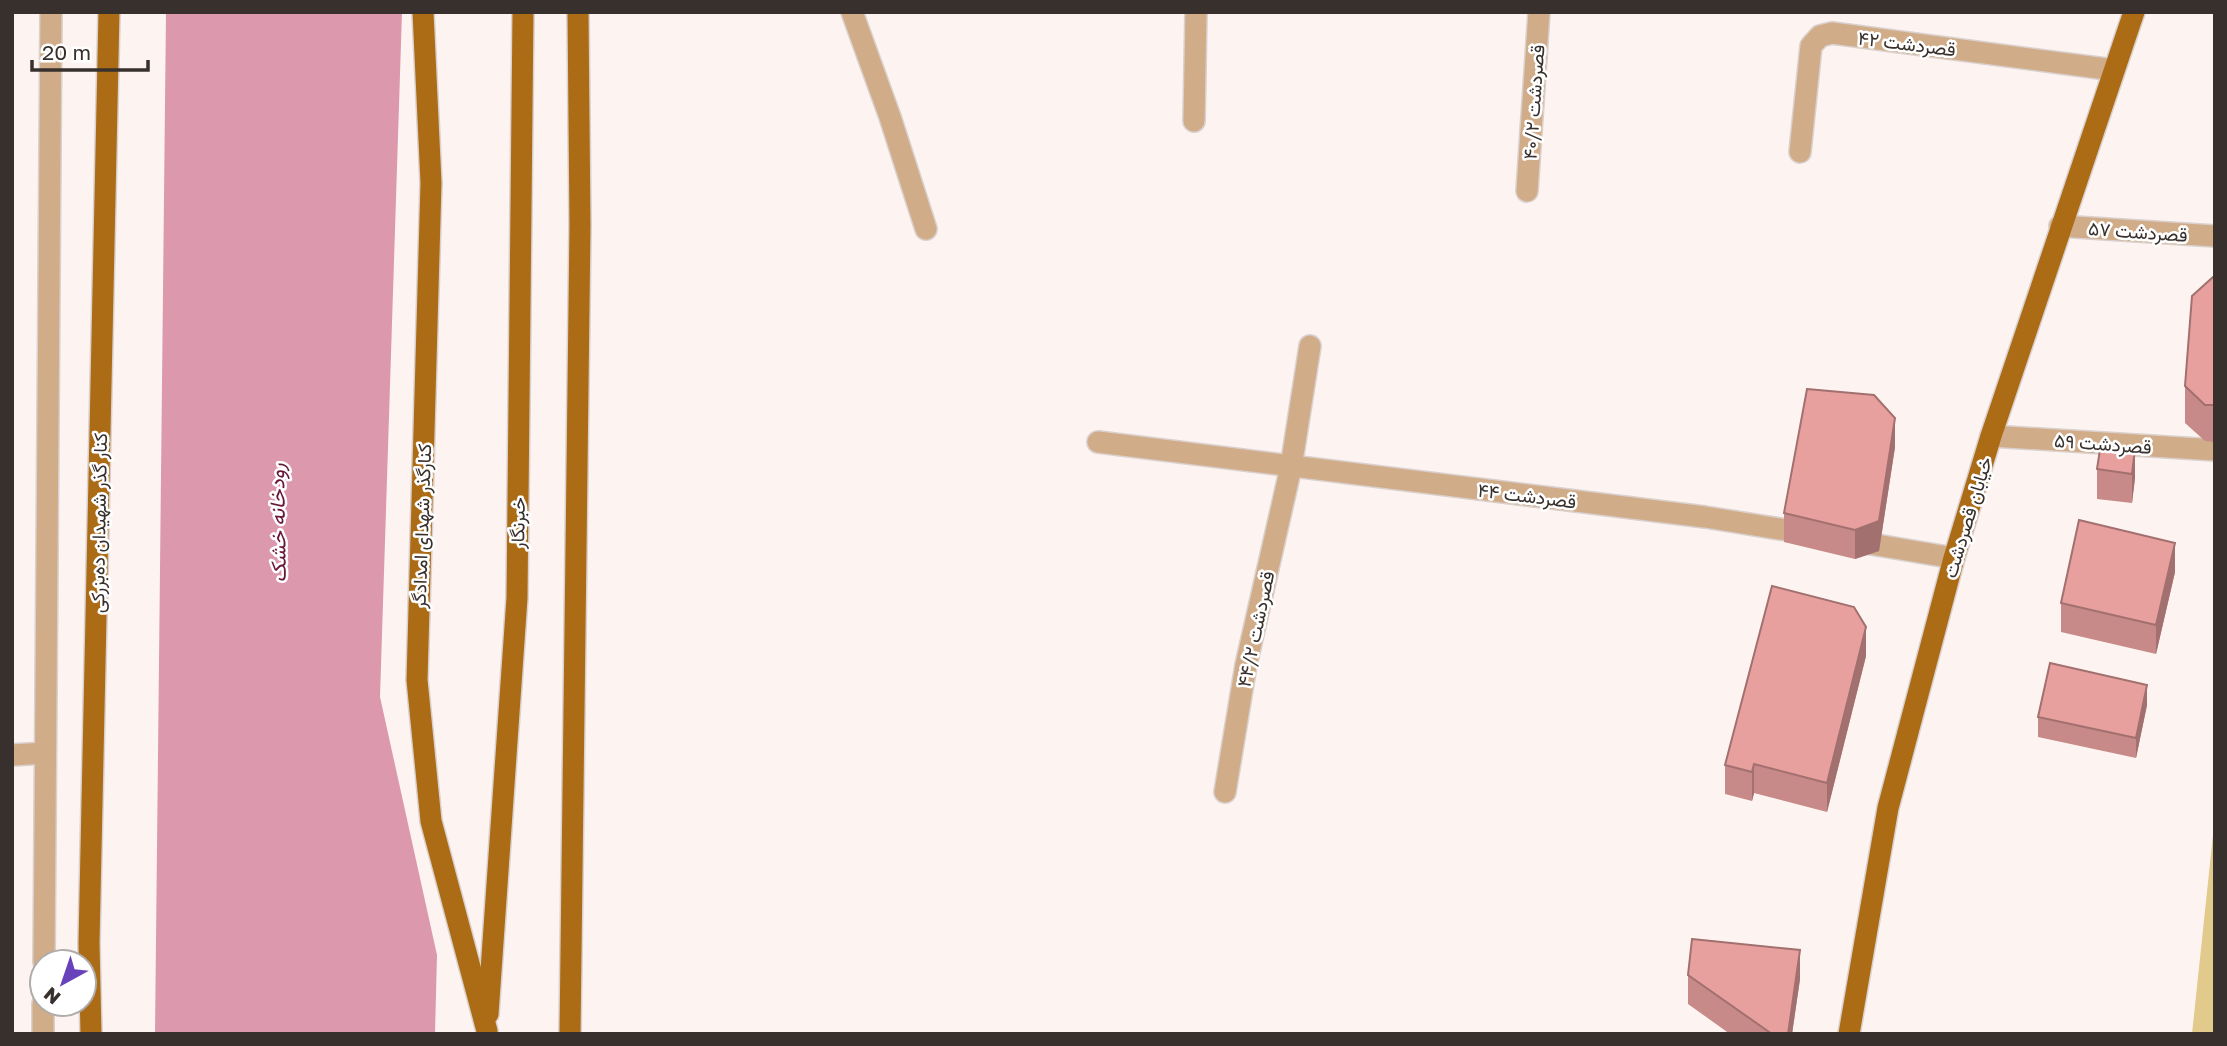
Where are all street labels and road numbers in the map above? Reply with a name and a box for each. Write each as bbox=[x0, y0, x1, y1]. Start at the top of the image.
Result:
street label: ۴۲ قصردشت bbox=[1857, 26, 1957, 61]
street label: ۴۰/۲ قصردشت bbox=[1518, 44, 1549, 160]
street label: ۵۷ قصردشت bbox=[2087, 216, 2189, 247]
street label: ۵۹ قصردشت bbox=[2053, 428, 2153, 459]
street label: کنار گذر شهیدان ده‌بزرکی bbox=[85, 433, 112, 613]
street label: کنارگذر شهدای امدادگر bbox=[407, 443, 436, 610]
street label: خیابان قصردشت bbox=[1938, 454, 1997, 581]
street label: ۴۴ قصردشت bbox=[1476, 478, 1578, 513]
street label: خبرنگار bbox=[505, 497, 530, 550]
street label: ۴۴/۲ قصردشت bbox=[1231, 569, 1280, 689]

